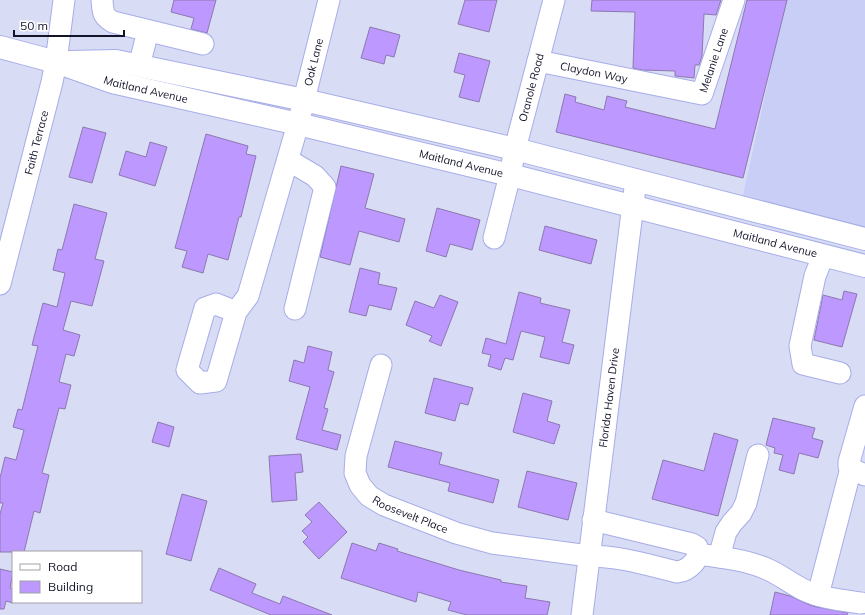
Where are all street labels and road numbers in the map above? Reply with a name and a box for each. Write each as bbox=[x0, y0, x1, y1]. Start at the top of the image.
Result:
street label: Melanie Lane bbox=[696, 26, 731, 94]
street label: Oak Lane bbox=[301, 37, 326, 87]
street label: Oranole Road bbox=[515, 52, 547, 123]
street label: Claydon Way bbox=[559, 59, 629, 86]
street label: Maitland Avenue bbox=[102, 73, 189, 106]
street label: Faith Terrace bbox=[21, 109, 51, 176]
street label: Maitland Avenue bbox=[418, 146, 505, 180]
street label: Maitland Avenue bbox=[732, 226, 819, 260]
street label: Florida Haven Drive bbox=[596, 347, 622, 448]
street label: Roosevelt Place bbox=[370, 493, 450, 536]

